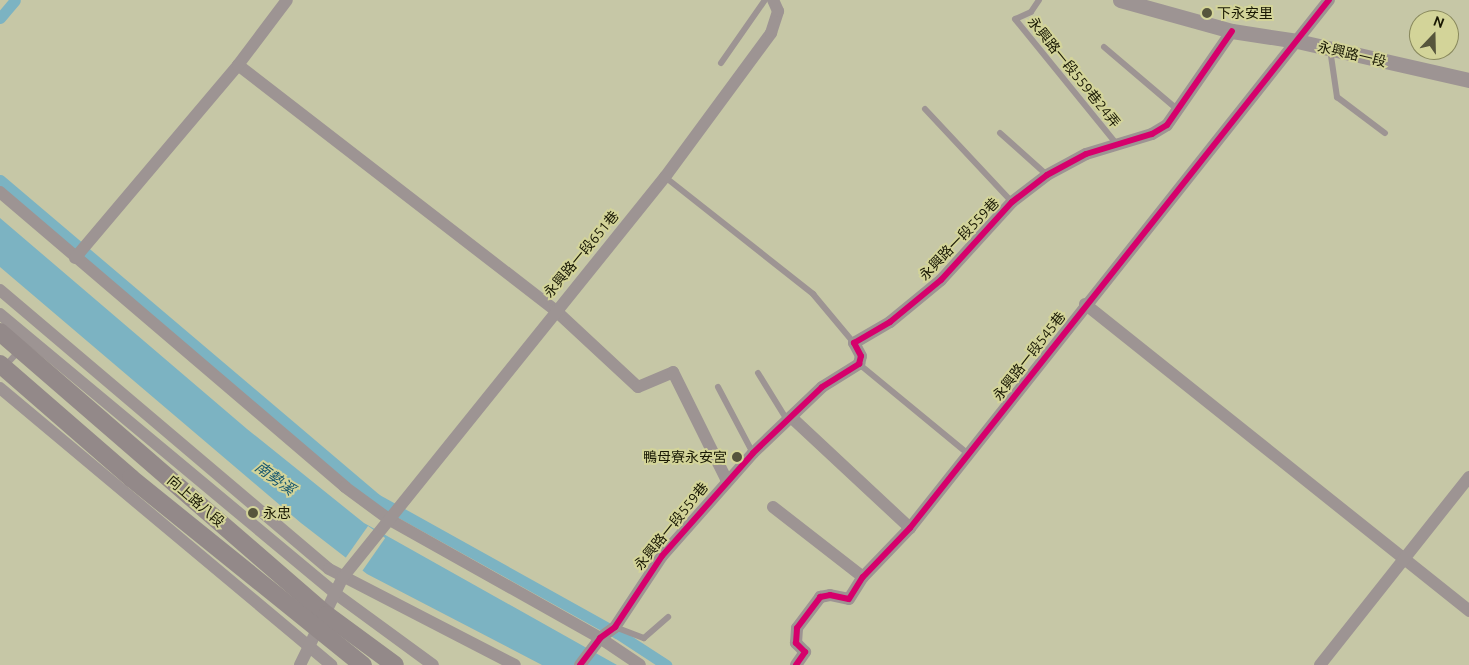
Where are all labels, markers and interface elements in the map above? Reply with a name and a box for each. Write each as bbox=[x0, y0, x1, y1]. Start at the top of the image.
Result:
place label: 下永安里 bbox=[1217, 5, 1273, 21]
marker: 下永安里 bbox=[1201, 7, 1213, 19]
north arrow bbox=[1409, 10, 1459, 60]
street label: 永興路一段559巷24弄 bbox=[1024, 13, 1124, 131]
text: N bbox=[1431, 13, 1447, 31]
street label: 永興路一段 bbox=[1316, 38, 1388, 70]
street label: 永興路一段559巷 bbox=[916, 194, 1002, 284]
street label: 永興路一段651巷 bbox=[540, 207, 622, 301]
street label: 永興路一段545巷 bbox=[989, 308, 1069, 404]
place label: 鴨母寮永安宮 bbox=[643, 449, 727, 465]
marker: 鴨母寮永安宮 bbox=[731, 451, 743, 463]
water label: 南勢溪 bbox=[252, 457, 298, 499]
street label: 向上路八段 bbox=[164, 472, 228, 530]
street label: 永興路一段559巷 bbox=[631, 479, 711, 573]
place label: 永忠 bbox=[263, 505, 291, 521]
marker: 永忠 bbox=[247, 507, 259, 519]

